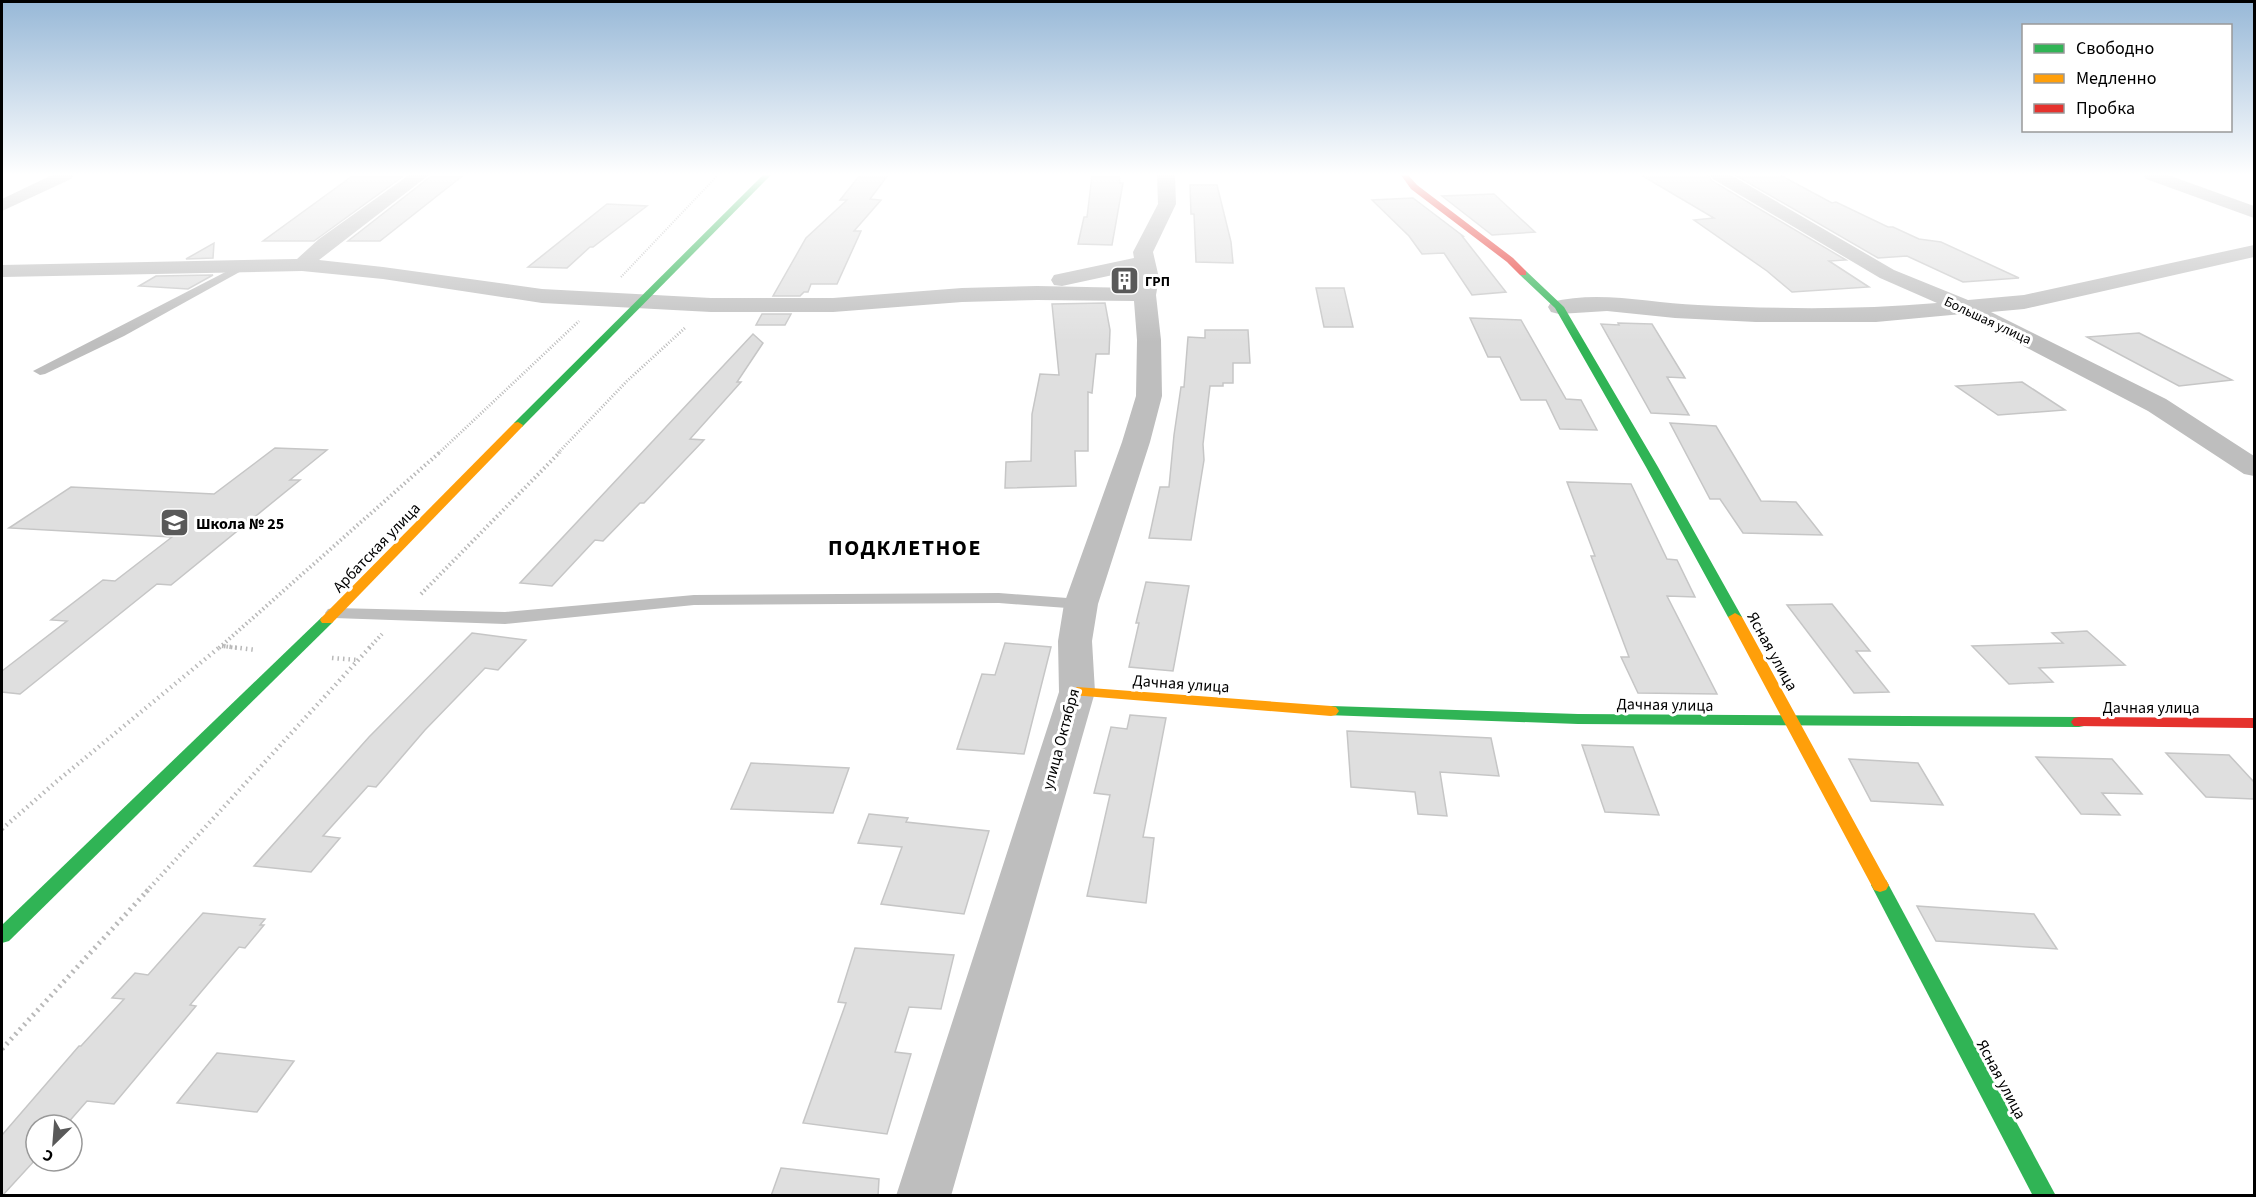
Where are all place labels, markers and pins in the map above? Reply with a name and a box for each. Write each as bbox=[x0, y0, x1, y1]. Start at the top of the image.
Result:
building icon: ГРП bbox=[1108, 265, 1140, 297]
place label: ГРП bbox=[1145, 272, 1170, 292]
school or university icon: Школа № 25 bbox=[159, 507, 191, 539]
place label: Школа № 25 bbox=[196, 513, 284, 535]

